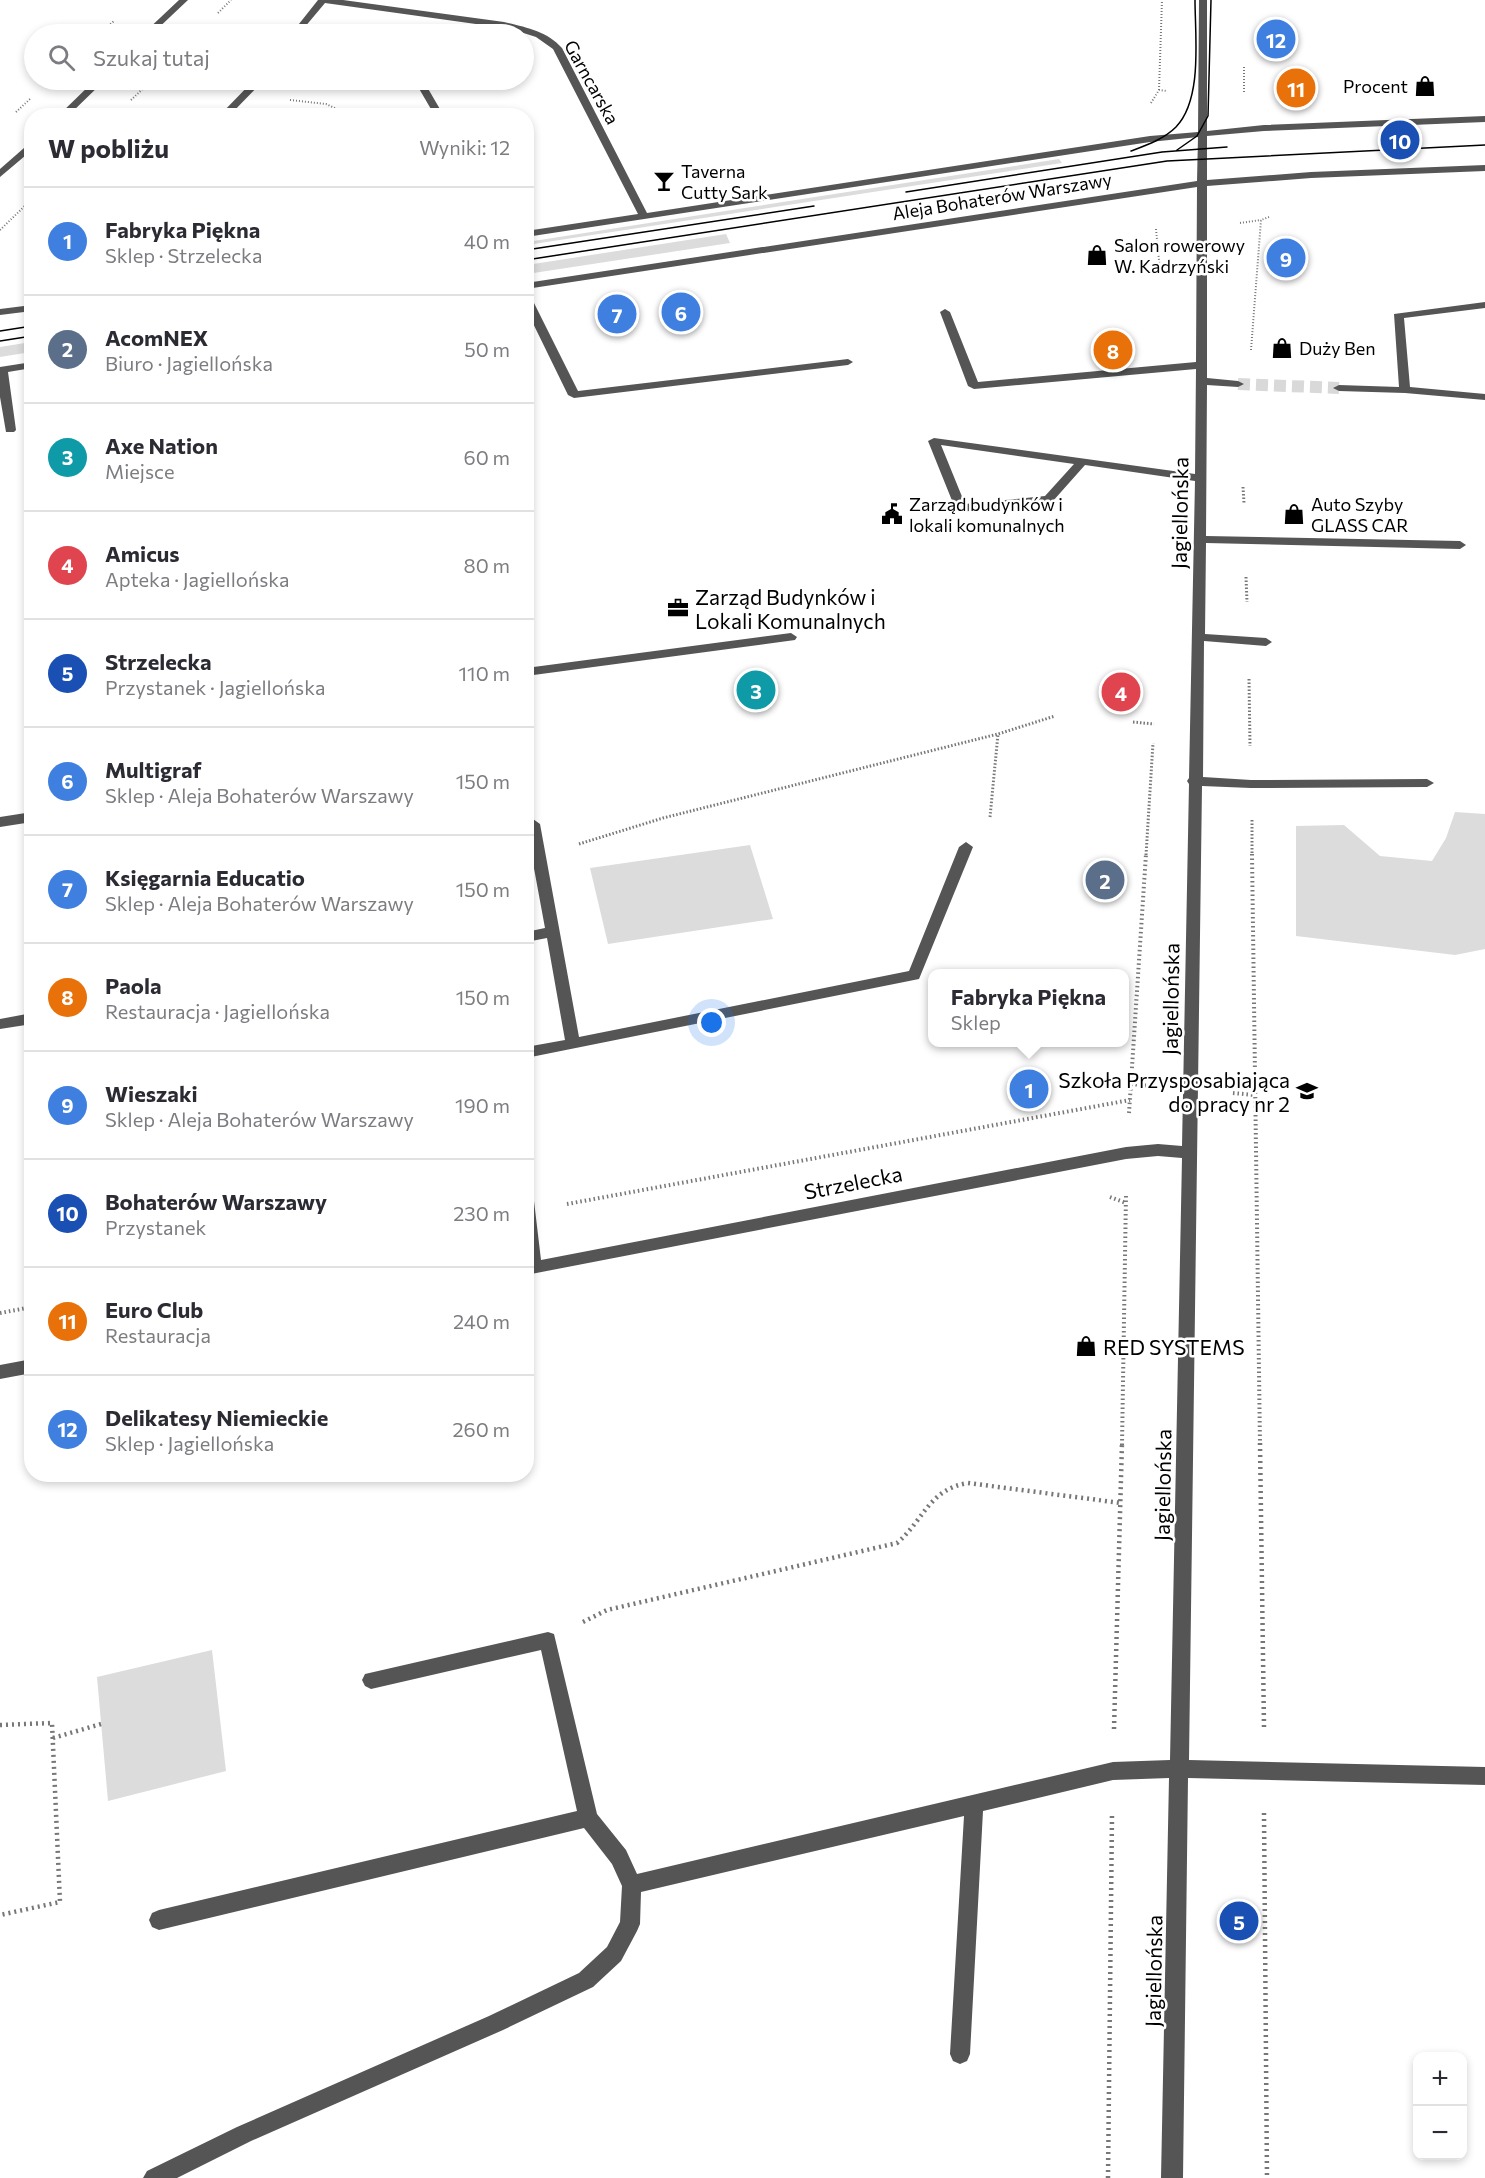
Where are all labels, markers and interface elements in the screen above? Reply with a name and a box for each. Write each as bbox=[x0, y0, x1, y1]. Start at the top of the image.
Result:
pin: 12 bbox=[1256, 16, 1296, 62]
search box bbox=[24, 24, 534, 90]
street label: Garncarska bbox=[560, 36, 624, 128]
icon: search bbox=[45, 41, 78, 74]
text: Szukaj tutaj bbox=[93, 44, 210, 71]
pin: 11 bbox=[1276, 66, 1316, 110]
shop icon: Procent bbox=[1413, 74, 1437, 98]
place label: Procent bbox=[1343, 75, 1408, 97]
pin: 10 bbox=[1380, 118, 1420, 162]
text: W pobliżu bbox=[48, 132, 169, 163]
text: Wyniki: 12 bbox=[419, 135, 510, 159]
place label: Taverna Cutty Sark bbox=[681, 160, 768, 203]
street label: Aleja Bohaterów Warszawy bbox=[891, 168, 1113, 224]
bar icon: Taverna Cutty Sark bbox=[652, 169, 676, 193]
text: Fabryka Piękna bbox=[105, 216, 260, 243]
text: 1 bbox=[63, 229, 72, 253]
text: 40 m bbox=[464, 229, 510, 253]
place label: Salon rowerowy W. Kadrzyński bbox=[1114, 234, 1245, 277]
pin: 9 bbox=[1266, 236, 1306, 280]
text: Sklep · Strzelecka bbox=[105, 243, 262, 267]
shop icon: Salon rowerowy W. Kadrzyński bbox=[1085, 243, 1109, 267]
pin: 6 bbox=[662, 290, 700, 334]
pin: 7 bbox=[598, 292, 636, 336]
text: AcomNEX bbox=[105, 324, 208, 351]
pin: 8 bbox=[1094, 328, 1132, 372]
shop icon: Duży Ben bbox=[1270, 336, 1294, 360]
text: 2 bbox=[62, 337, 73, 361]
text: 50 m bbox=[464, 337, 510, 361]
place label: Duży Ben bbox=[1299, 337, 1375, 359]
text: Biuro · Jagiellońska bbox=[105, 351, 273, 375]
text: Axe Nation bbox=[105, 432, 218, 459]
text: 3 bbox=[62, 445, 73, 469]
text: 60 m bbox=[464, 445, 510, 469]
street label: Jagiellońska bbox=[1166, 457, 1192, 569]
text: Miejsce bbox=[105, 459, 174, 483]
place label: Zarząd budynków i lokali komunalnych bbox=[909, 493, 1065, 536]
place label: Auto Szyby GLASS CAR bbox=[1311, 493, 1408, 536]
public building icon: Zarząd budynków i lokali komunalnych bbox=[880, 502, 904, 526]
shop icon: Auto Szyby GLASS CAR bbox=[1282, 502, 1306, 526]
text: Amicus bbox=[105, 540, 180, 567]
text: 4 bbox=[61, 553, 74, 577]
text: 80 m bbox=[464, 553, 510, 577]
text: Apteka · Jagiellońska bbox=[105, 567, 290, 591]
place label: Zarząd Budynków i Lokali Komunalnych bbox=[695, 584, 886, 633]
office icon: Zarząd Budynków i Lokali Komunalnych bbox=[666, 596, 690, 620]
text: Strzelecka bbox=[105, 648, 212, 675]
text: 5 bbox=[62, 661, 73, 685]
text: 110 m bbox=[459, 661, 510, 685]
pin: 3 bbox=[736, 668, 776, 712]
pin: 4 bbox=[1102, 670, 1140, 714]
text: Przystanek · Jagiellońska bbox=[105, 675, 325, 699]
text: Multigraf bbox=[105, 756, 202, 783]
text: 6 bbox=[61, 769, 74, 793]
text: 150 m bbox=[456, 769, 510, 793]
text: Sklep · Aleja Bohaterów Warszawy bbox=[105, 783, 414, 807]
pin: 2 bbox=[1086, 858, 1124, 902]
text: Księgarnia Educatio bbox=[105, 864, 305, 891]
text: 7 bbox=[62, 877, 73, 901]
text: 150 m bbox=[456, 877, 510, 901]
text: Sklep · Aleja Bohaterów Warszawy bbox=[105, 891, 414, 915]
street label: Jagiellońska bbox=[1157, 943, 1183, 1055]
popup bbox=[928, 969, 1129, 1047]
text: Paola bbox=[105, 972, 162, 999]
text: Fabryka Piękna bbox=[951, 983, 1106, 1010]
text: 8 bbox=[61, 985, 74, 1009]
text: 150 m bbox=[456, 985, 510, 1009]
text: Restauracja · Jagiellońska bbox=[105, 999, 330, 1023]
your location bbox=[697, 1008, 726, 1037]
text: Sklep bbox=[951, 1010, 1001, 1034]
pin: 1 bbox=[1010, 1066, 1048, 1112]
place label: Szkoła Przysposabiająca do pracy nr 2 bbox=[1058, 1067, 1290, 1116]
school or university icon: Szkoła Przysposabiająca do pracy nr 2 bbox=[1295, 1079, 1319, 1103]
text: Wieszaki bbox=[105, 1080, 198, 1107]
text: 9 bbox=[61, 1093, 74, 1117]
text: 190 m bbox=[455, 1093, 510, 1117]
text: Sklep · Aleja Bohaterów Warszawy bbox=[105, 1107, 414, 1131]
street label: Strzelecka bbox=[802, 1160, 904, 1204]
text: Bohaterów Warszawy bbox=[105, 1188, 327, 1215]
text: 10 bbox=[56, 1201, 79, 1225]
text: 230 m bbox=[453, 1201, 510, 1225]
text: Przystanek bbox=[105, 1215, 206, 1239]
text: Euro Club bbox=[105, 1296, 203, 1323]
text: 11 bbox=[58, 1309, 77, 1333]
text: 240 m bbox=[453, 1309, 510, 1333]
text: Restauracja bbox=[105, 1323, 211, 1347]
shop icon: RED SYSTEMS bbox=[1074, 1334, 1098, 1358]
place label: RED SYSTEMS bbox=[1103, 1334, 1244, 1359]
text: Delikatesy Niemieckie bbox=[105, 1404, 328, 1431]
text: 12 bbox=[57, 1417, 78, 1441]
text: 260 m bbox=[452, 1417, 510, 1441]
street label: Jagiellońska bbox=[1149, 1429, 1175, 1541]
text: Sklep · Jagiellońska bbox=[105, 1431, 274, 1455]
pin: 5 bbox=[1220, 1898, 1258, 1944]
street label: Jagiellońska bbox=[1140, 1915, 1166, 2027]
map controls bbox=[1413, 2052, 1467, 2160]
button: + bbox=[1413, 2052, 1467, 2106]
button: − bbox=[1413, 2106, 1467, 2160]

